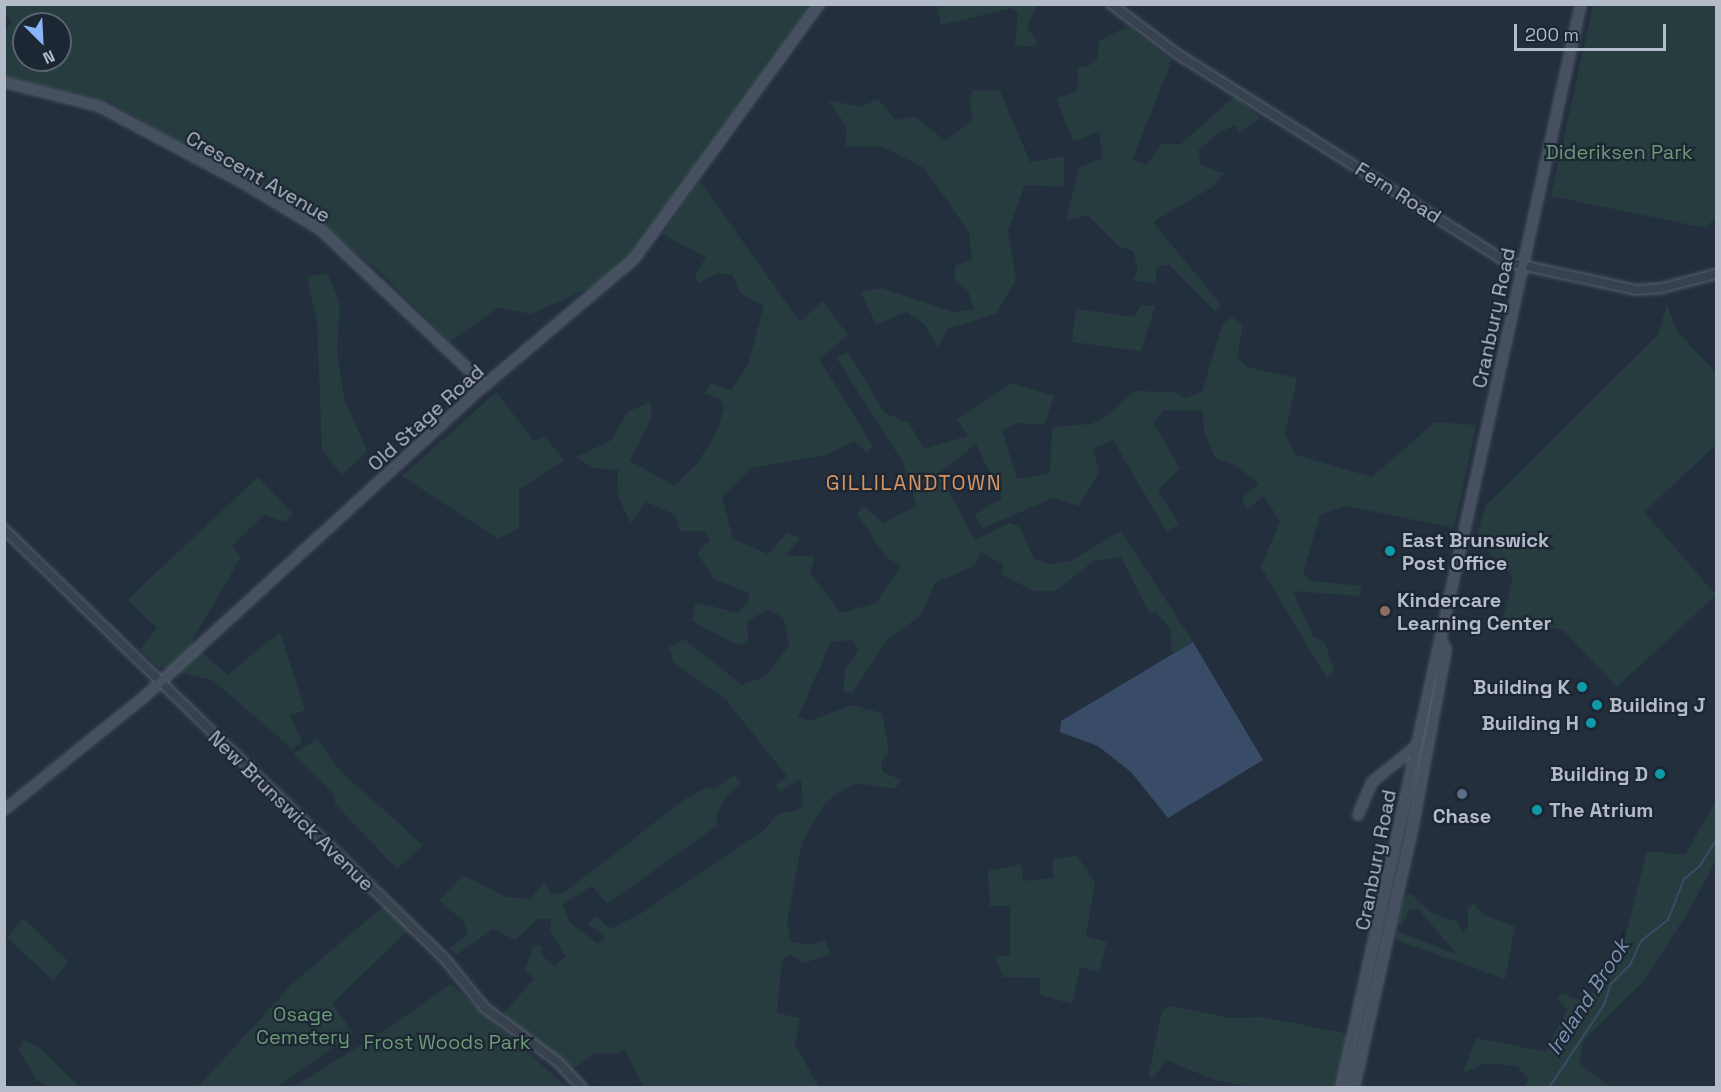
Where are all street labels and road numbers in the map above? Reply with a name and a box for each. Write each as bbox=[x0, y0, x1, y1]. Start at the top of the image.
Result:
street label: Crescent Avenue bbox=[181, 126, 335, 228]
street label: Fern Road bbox=[1351, 157, 1445, 229]
street label: Cranbury Road bbox=[1467, 246, 1521, 390]
street label: Old Stage Road bbox=[363, 360, 489, 476]
street label: New Brunswick Avenue bbox=[203, 726, 379, 896]
street label: Cranbury Road bbox=[1351, 788, 1401, 932]

